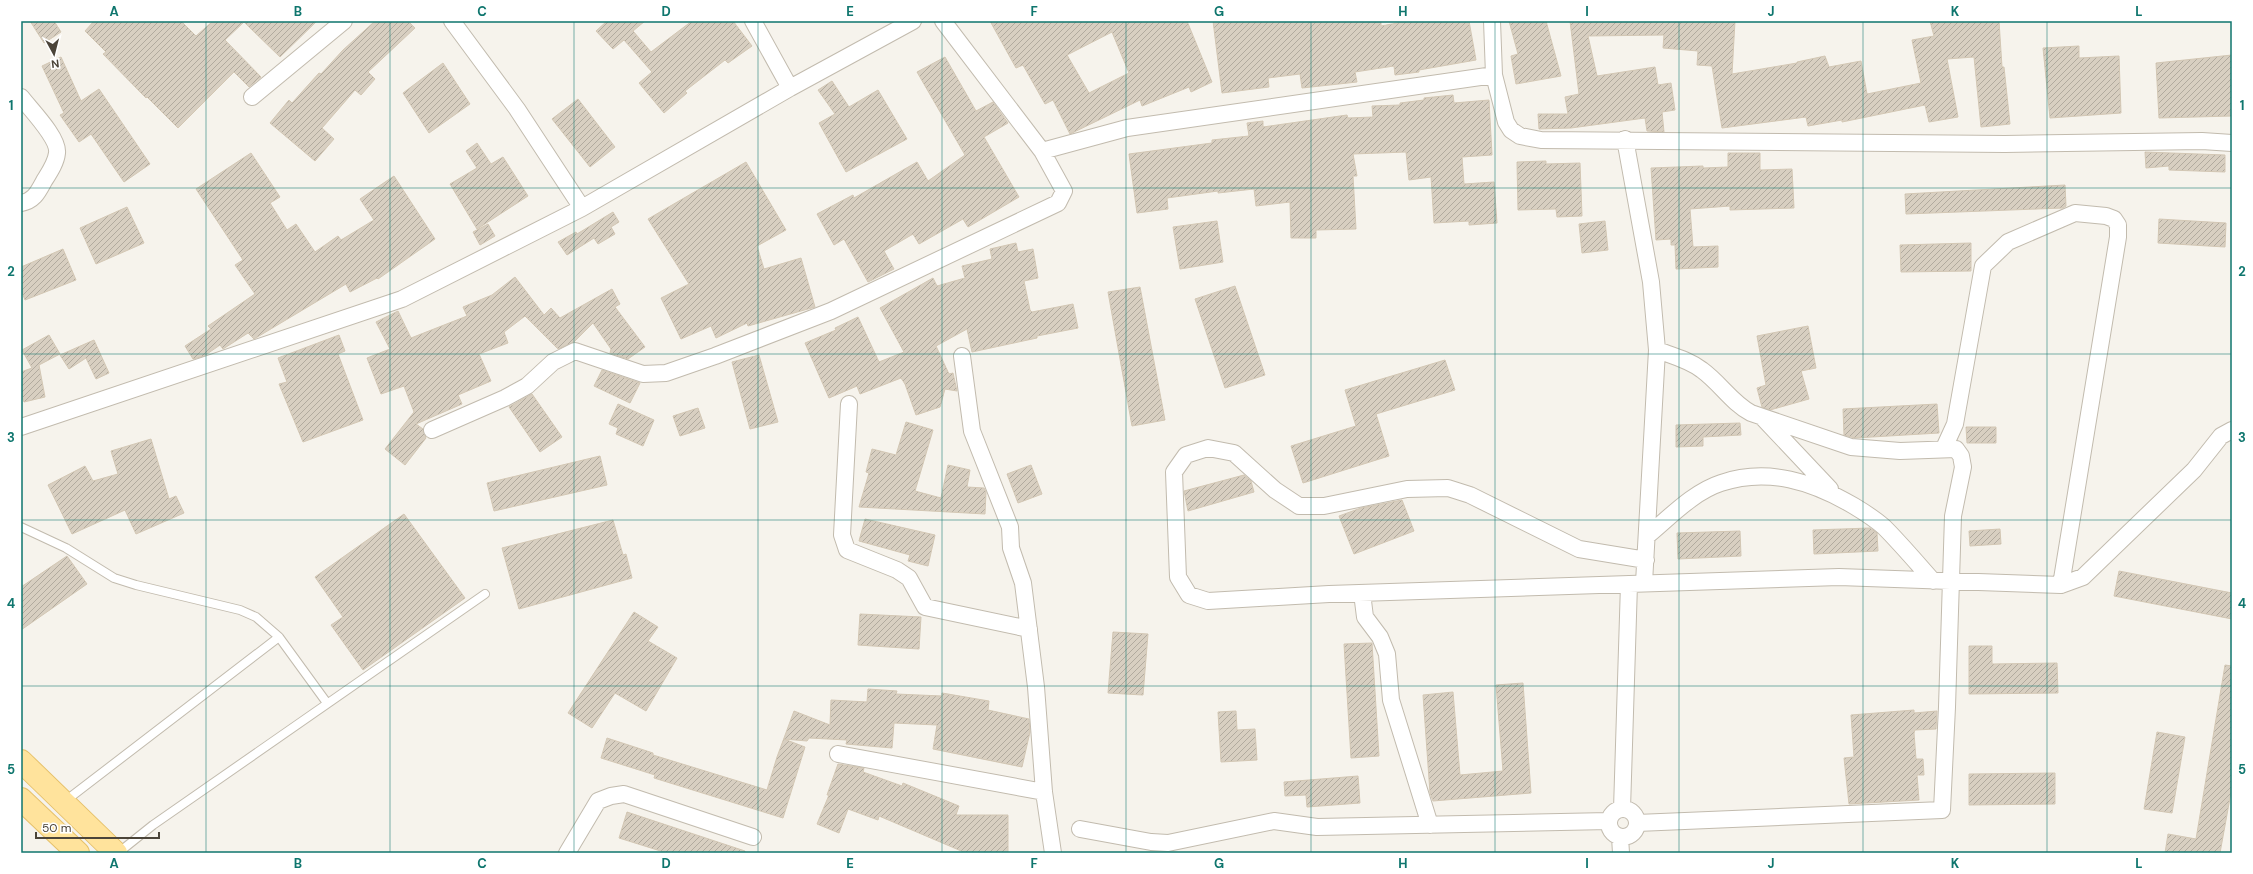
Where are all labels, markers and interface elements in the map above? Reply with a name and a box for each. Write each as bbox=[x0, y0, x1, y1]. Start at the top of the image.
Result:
text: A bbox=[109, 3, 119, 20]
text: B bbox=[294, 3, 302, 20]
text: C bbox=[477, 3, 487, 20]
text: D bbox=[661, 3, 671, 20]
text: E bbox=[846, 3, 854, 20]
text: F bbox=[1030, 3, 1038, 20]
text: G bbox=[1214, 3, 1224, 20]
text: H bbox=[1398, 3, 1408, 20]
text: I bbox=[1585, 3, 1589, 20]
text: J bbox=[1767, 3, 1775, 20]
text: K bbox=[1951, 3, 1960, 20]
text: L bbox=[2135, 3, 2143, 20]
north arrow bbox=[34, 34, 74, 74]
text: N bbox=[50, 56, 60, 71]
text: 1 bbox=[9, 97, 13, 114]
text: 1 bbox=[2240, 97, 2244, 114]
text: 2 bbox=[7, 263, 15, 280]
text: 2 bbox=[2238, 263, 2246, 280]
text: 3 bbox=[7, 429, 15, 446]
text: 3 bbox=[2238, 429, 2246, 446]
text: 4 bbox=[7, 595, 15, 612]
text: 4 bbox=[2238, 595, 2246, 612]
text: 5 bbox=[7, 761, 15, 778]
text: 5 bbox=[2238, 761, 2246, 778]
scale bar bbox=[36, 814, 159, 840]
text: 50 m bbox=[42, 820, 71, 836]
text: A bbox=[109, 855, 119, 872]
text: B bbox=[294, 855, 302, 872]
text: C bbox=[477, 855, 487, 872]
text: D bbox=[661, 855, 671, 872]
text: E bbox=[846, 855, 854, 872]
text: F bbox=[1030, 855, 1038, 872]
text: G bbox=[1214, 855, 1224, 872]
text: H bbox=[1398, 855, 1408, 872]
text: I bbox=[1585, 855, 1589, 872]
text: J bbox=[1767, 855, 1775, 872]
text: K bbox=[1951, 855, 1960, 872]
text: L bbox=[2135, 855, 2143, 872]

